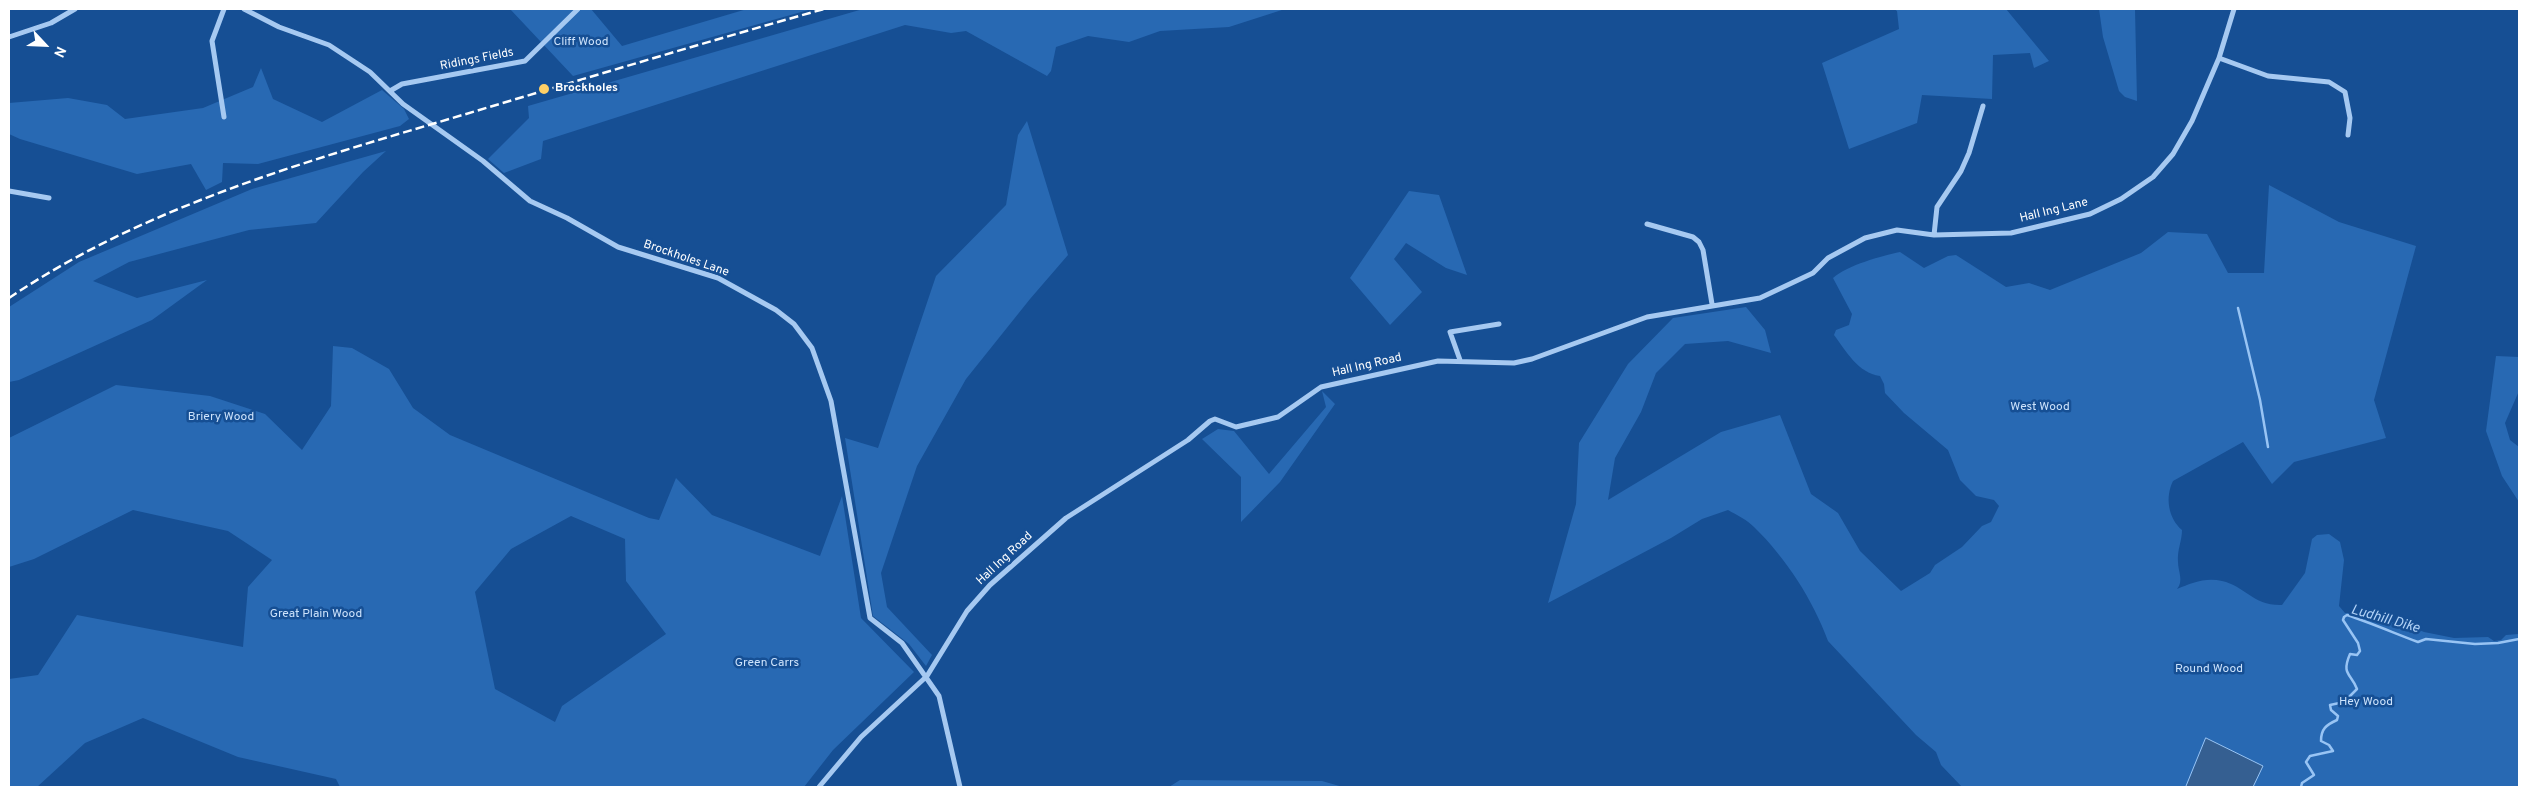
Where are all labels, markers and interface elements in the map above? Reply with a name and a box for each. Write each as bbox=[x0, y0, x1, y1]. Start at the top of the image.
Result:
north arrow bbox=[20, 20, 70, 70]
park label: Cliff Wood bbox=[553, 36, 609, 50]
text: N bbox=[49, 43, 69, 60]
street label: Ridings Fields bbox=[439, 46, 515, 74]
marker: Brockholes bbox=[537, 82, 551, 96]
place label: Brockholes bbox=[555, 82, 618, 96]
street label: Hall Ing Lane bbox=[2018, 196, 2090, 226]
street label: Brockholes Lane bbox=[641, 238, 731, 280]
street label: Hall Ing Road bbox=[1331, 351, 1403, 381]
park label: West Wood bbox=[2010, 401, 2070, 415]
park label: Briery Wood bbox=[188, 411, 254, 425]
street label: Hall Ing Road bbox=[974, 529, 1036, 589]
water label: Ludhill Dike bbox=[2349, 602, 2421, 638]
park label: Great Plain Wood bbox=[270, 608, 362, 622]
park label: Green Carrs bbox=[735, 657, 799, 671]
park label: Round Wood bbox=[2175, 663, 2243, 677]
park label: Hey Wood bbox=[2339, 696, 2393, 710]

